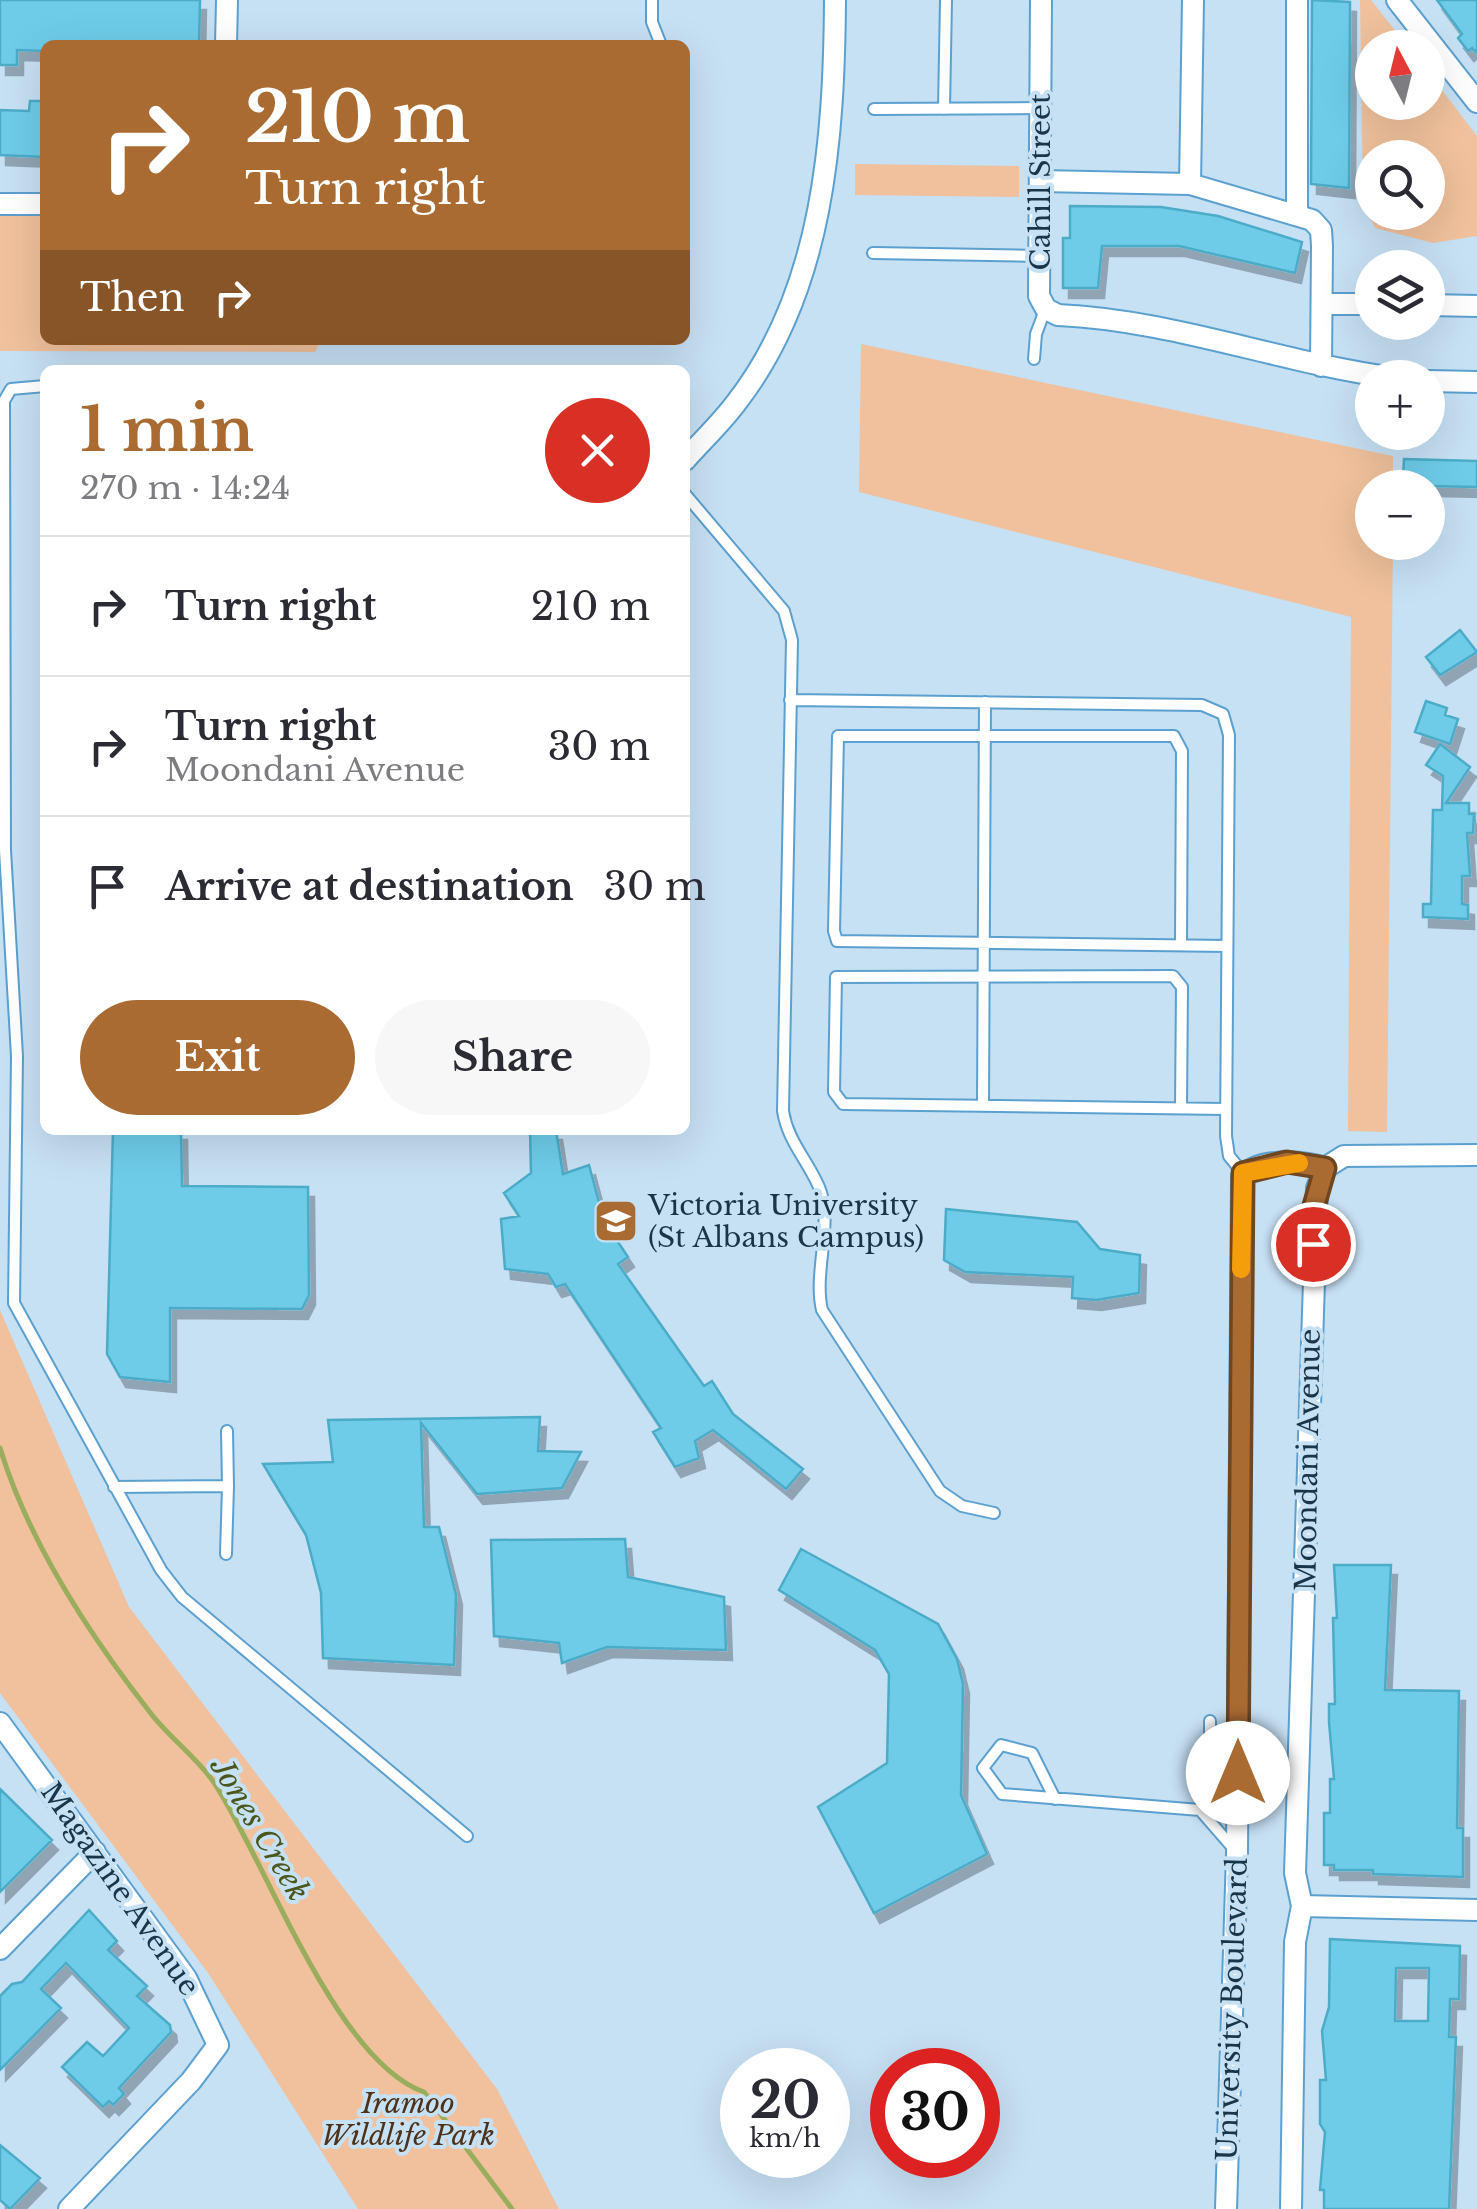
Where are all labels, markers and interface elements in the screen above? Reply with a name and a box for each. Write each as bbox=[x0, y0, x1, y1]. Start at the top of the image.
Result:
north arrow bbox=[1355, 30, 1445, 120]
map controls bbox=[1355, 30, 1445, 560]
text: 210 m bbox=[245, 74, 470, 161]
icon: right bbox=[80, 80, 210, 210]
street label: Cahill Street bbox=[1023, 93, 1058, 271]
button: search bbox=[1355, 140, 1445, 230]
text: Turn right bbox=[245, 160, 486, 216]
button: layers bbox=[1355, 250, 1445, 340]
icon: right bbox=[205, 270, 260, 325]
text: Then bbox=[80, 274, 185, 321]
button: + bbox=[1355, 360, 1445, 450]
text: 1 min bbox=[80, 393, 254, 467]
button: close bbox=[545, 398, 650, 503]
text: 270 m · 14:24 bbox=[80, 468, 290, 508]
button: − bbox=[1355, 470, 1445, 560]
icon: right bbox=[80, 579, 135, 634]
text: Turn right bbox=[165, 583, 376, 630]
text: 210 m bbox=[531, 583, 650, 630]
text: Turn right bbox=[165, 703, 376, 750]
icon: right bbox=[80, 719, 135, 774]
text: 30 m bbox=[548, 723, 650, 770]
text: Moondani Avenue bbox=[165, 750, 465, 790]
icon: arrive bbox=[80, 859, 135, 914]
text: Arrive at destination bbox=[165, 863, 574, 910]
text: 30 m bbox=[604, 863, 706, 910]
button: Exit bbox=[80, 1000, 355, 1115]
button: Share bbox=[375, 1000, 650, 1115]
place label: Victoria University (St Albans Campus) bbox=[647, 1188, 924, 1255]
school or university icon: Victoria University (St Albans Campus) bbox=[593, 1198, 639, 1244]
pin bbox=[1271, 1202, 1356, 1287]
icon: arrive bbox=[1286, 1217, 1341, 1272]
street label: Moondani Avenue bbox=[1288, 1328, 1328, 1592]
position arrow bbox=[1186, 1721, 1290, 1825]
water label: Jones Creek bbox=[202, 1750, 317, 1907]
street label: Magazine Avenue bbox=[33, 1776, 207, 2002]
street label: University Boulevard bbox=[1209, 1857, 1255, 2161]
speed limit sign: 30 bbox=[870, 2048, 1000, 2178]
text: 20 bbox=[750, 2069, 820, 2132]
park label: Iramoo Wildlife Park bbox=[321, 2086, 495, 2153]
text: km/h bbox=[750, 2123, 820, 2154]

